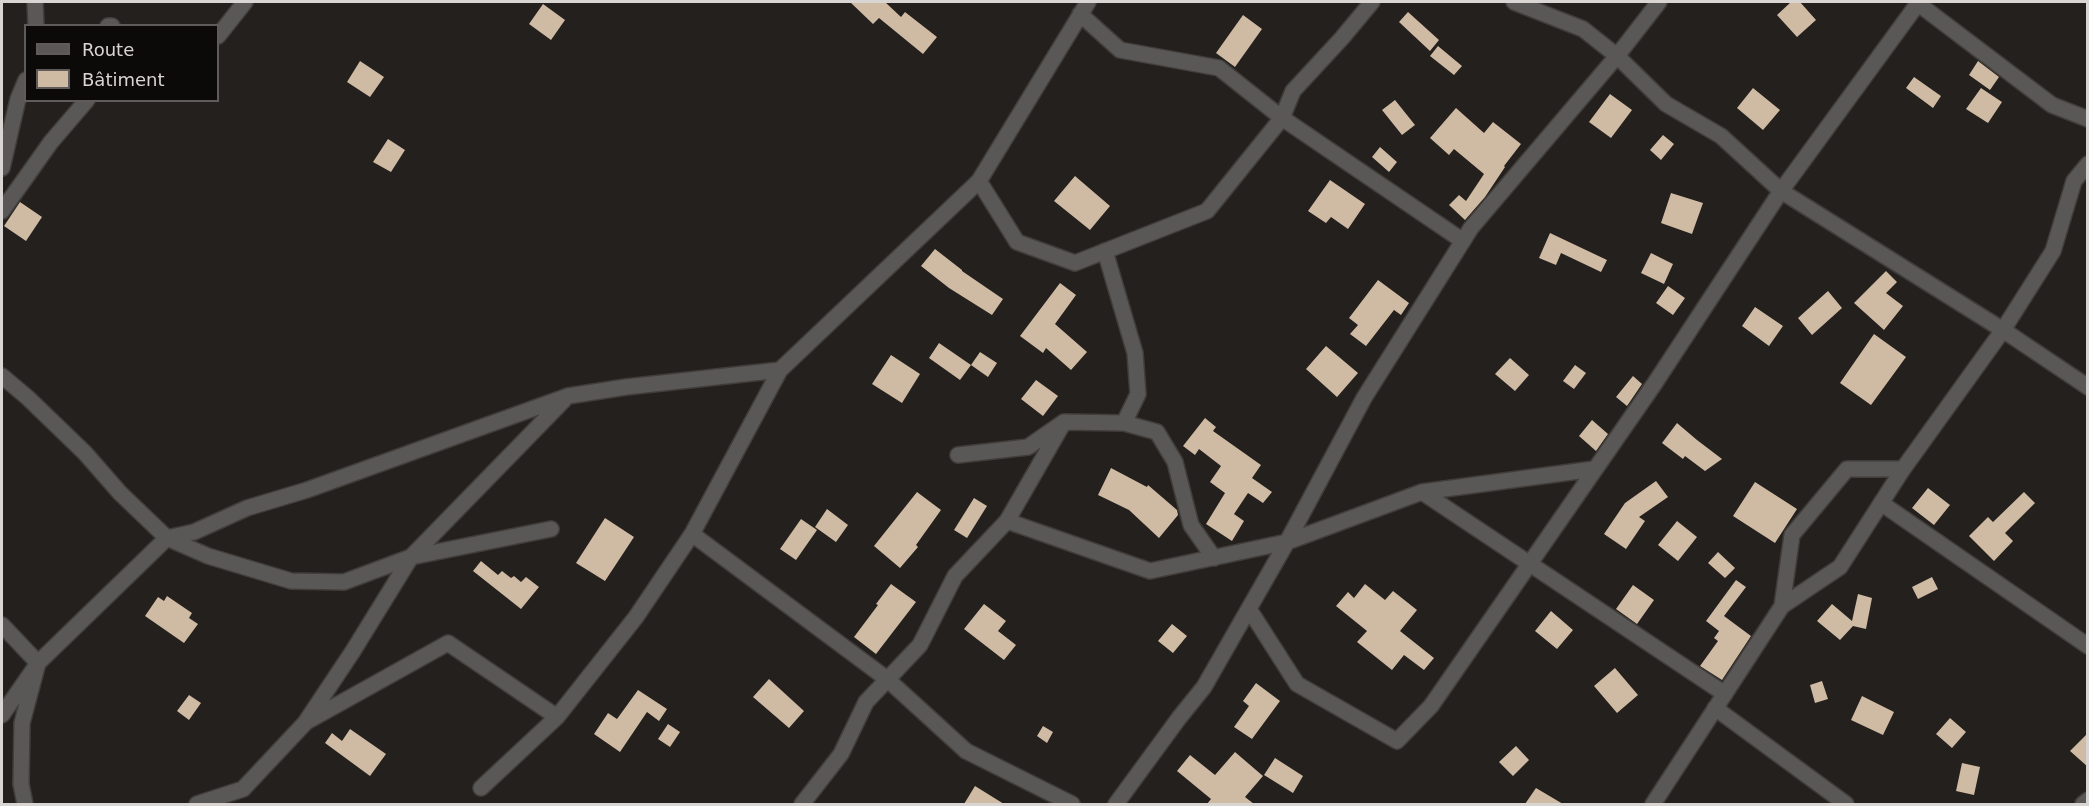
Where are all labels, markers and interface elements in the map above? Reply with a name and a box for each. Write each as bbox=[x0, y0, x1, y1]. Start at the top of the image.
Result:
legend bbox=[24, 24, 219, 102]
text: Route bbox=[82, 39, 134, 60]
text: Bâtiment bbox=[82, 69, 165, 90]

